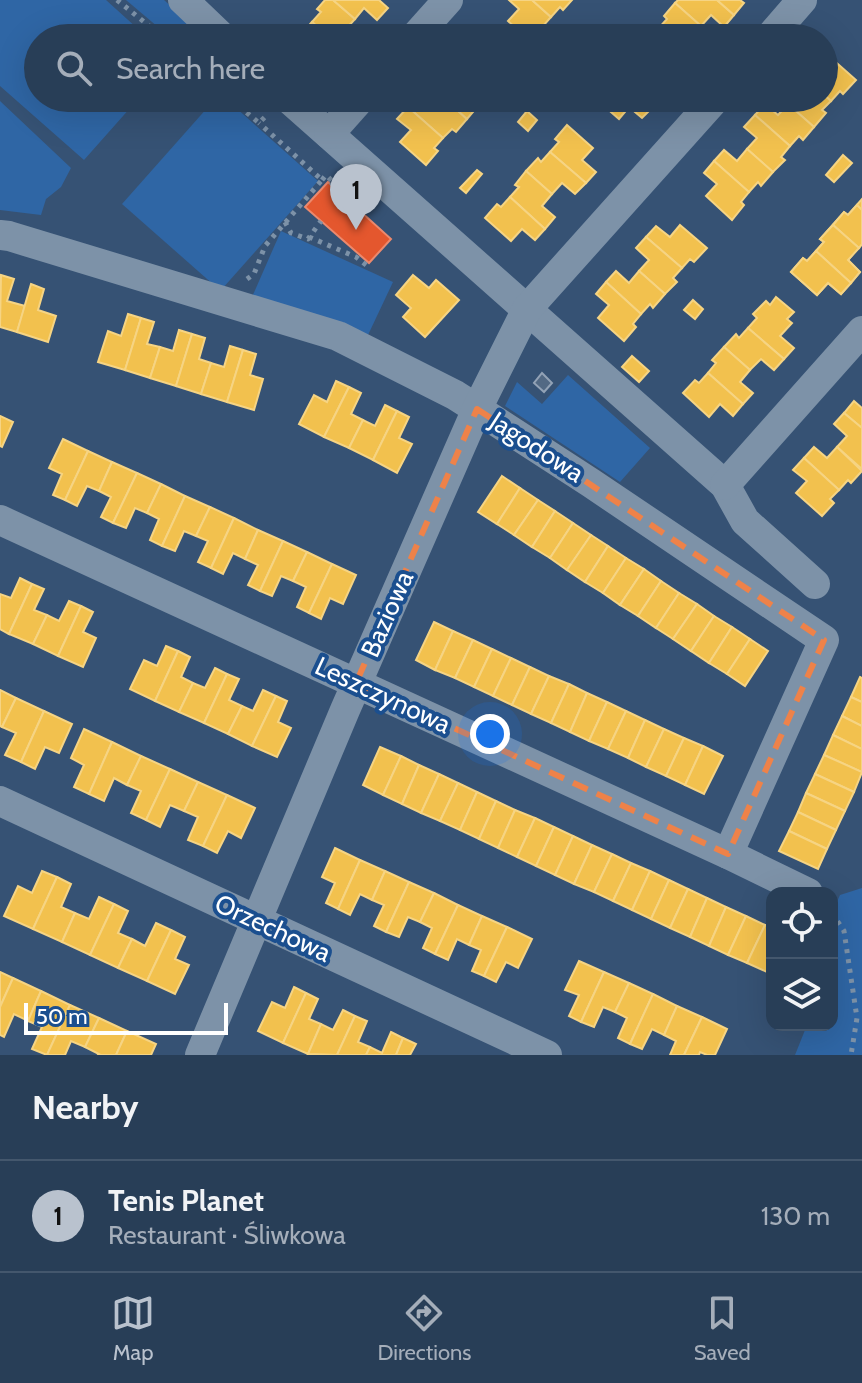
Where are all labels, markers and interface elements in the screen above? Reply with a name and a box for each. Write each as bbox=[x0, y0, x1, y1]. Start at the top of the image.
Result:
search box bbox=[24, 24, 838, 112]
icon: search bbox=[52, 46, 96, 90]
text: Search here bbox=[116, 50, 265, 87]
pin: 1 bbox=[330, 164, 382, 230]
street label: Jagodowa bbox=[483, 404, 591, 490]
street label: Baziowa bbox=[354, 565, 420, 662]
street label: Leszczynowa bbox=[310, 650, 456, 741]
your location bbox=[470, 714, 510, 754]
street label: Orzechowa bbox=[210, 887, 337, 969]
map controls bbox=[766, 887, 838, 1031]
button: locate bbox=[766, 887, 838, 959]
button: layers bbox=[766, 959, 838, 1031]
scale bar bbox=[24, 999, 228, 1035]
text: 50 m bbox=[36, 1003, 88, 1030]
text: Nearby bbox=[32, 1086, 139, 1128]
text: Tenis Planet bbox=[108, 1182, 264, 1219]
text: 1 bbox=[53, 1200, 63, 1232]
text: 130 m bbox=[761, 1200, 830, 1232]
text: Restaurant · Śliwkowa bbox=[108, 1219, 346, 1251]
tab: Map bbox=[111, 1291, 155, 1366]
tab: Directions bbox=[377, 1291, 471, 1366]
tab: Saved bbox=[694, 1291, 751, 1366]

